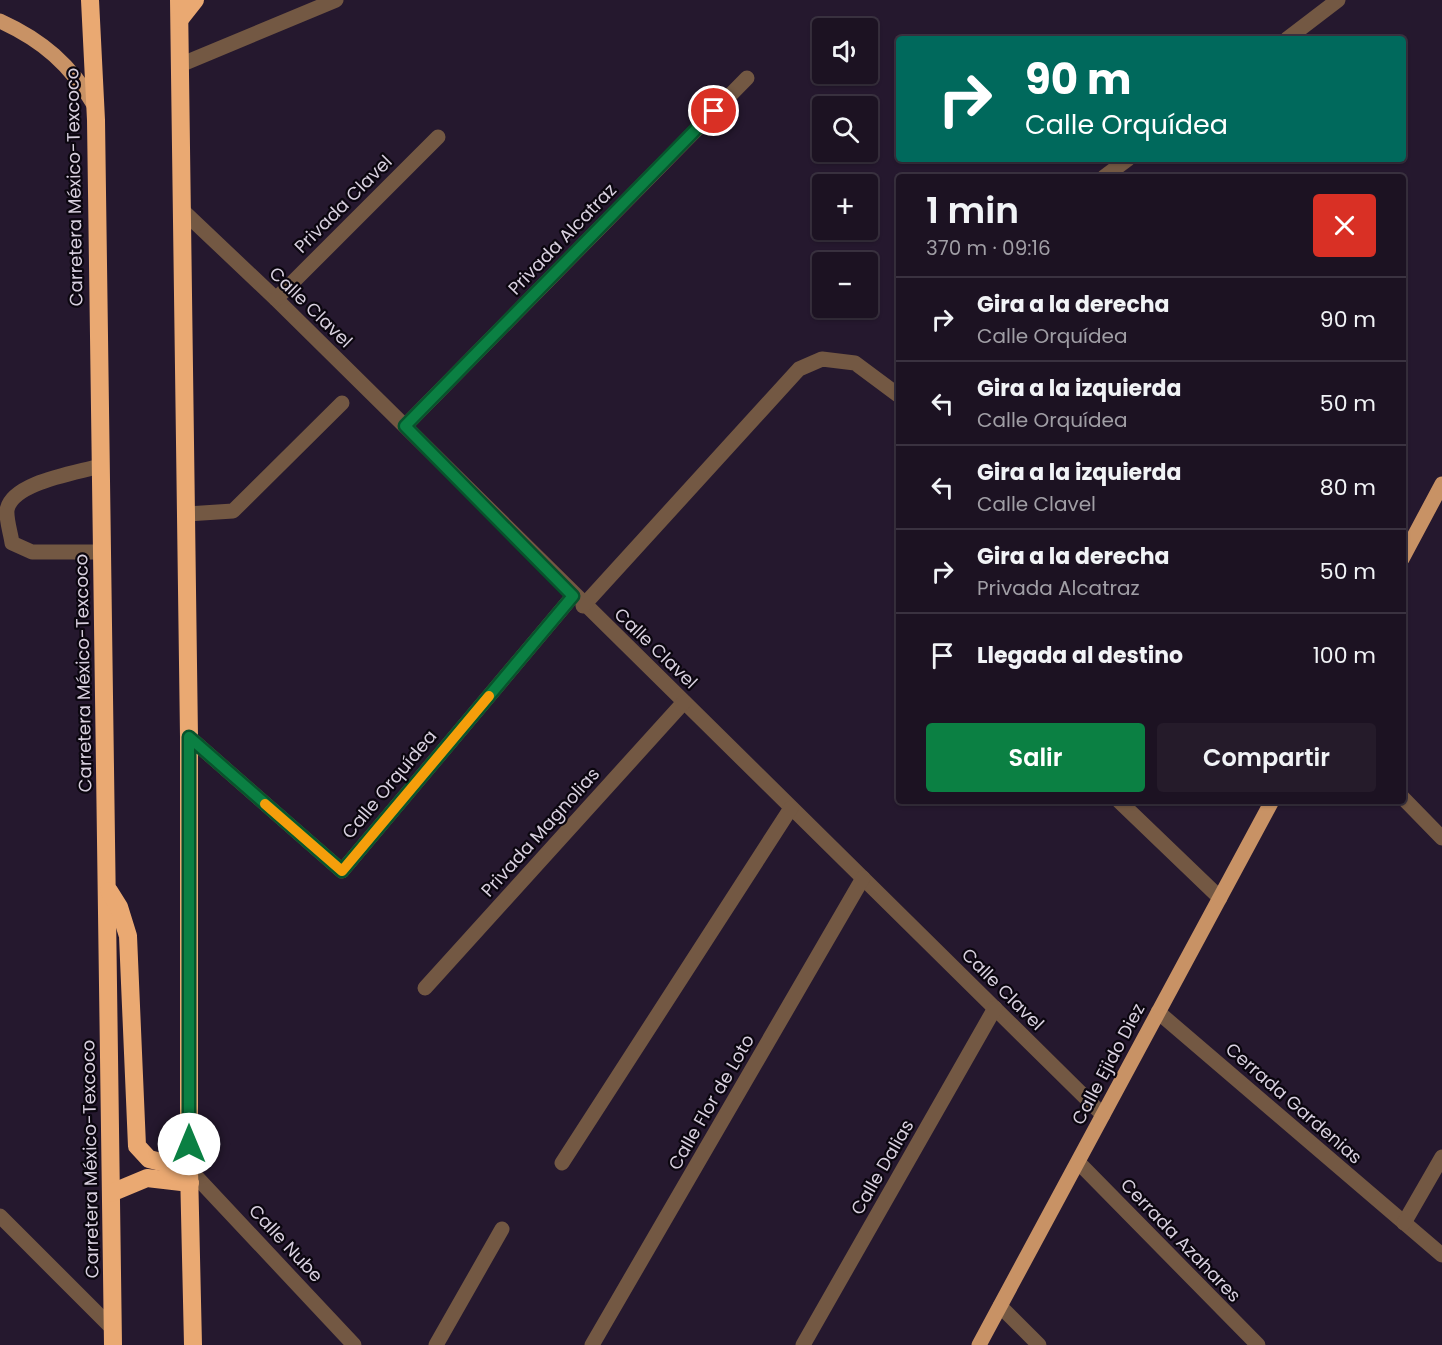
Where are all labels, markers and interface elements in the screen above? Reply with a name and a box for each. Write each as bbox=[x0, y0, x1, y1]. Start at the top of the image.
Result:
map controls bbox=[812, 18, 878, 318]
button: sound bbox=[812, 18, 878, 84]
text: 90 m bbox=[1025, 50, 1132, 109]
icon: right bbox=[926, 60, 1004, 138]
street label: Carretera México-Texcoco bbox=[59, 68, 89, 306]
pin bbox=[688, 85, 739, 136]
icon: arrive bbox=[697, 94, 730, 127]
button: search bbox=[812, 96, 878, 162]
text: Calle Orquídea bbox=[1025, 106, 1228, 143]
street label: Privada Clavel bbox=[288, 149, 398, 259]
button: + bbox=[812, 174, 878, 240]
street label: Privada Alcatraz bbox=[502, 178, 622, 300]
text: 1 min bbox=[926, 185, 1019, 236]
button: close bbox=[1313, 194, 1376, 257]
text: 370 m · 09:16 bbox=[926, 234, 1051, 262]
button: − bbox=[812, 252, 878, 318]
street label: Calle Clavel bbox=[264, 261, 358, 353]
text: Gira a la derecha bbox=[977, 289, 1170, 320]
icon: right bbox=[926, 303, 959, 336]
text: 90 m bbox=[1320, 304, 1376, 335]
text: Calle Orquídea bbox=[977, 322, 1127, 350]
text: Gira a la izquierda bbox=[977, 373, 1181, 404]
icon: left bbox=[926, 387, 959, 420]
text: 50 m bbox=[1320, 388, 1376, 419]
text: Calle Orquídea bbox=[977, 406, 1127, 434]
text: Gira a la izquierda bbox=[977, 457, 1181, 488]
icon: left bbox=[926, 471, 959, 504]
text: 80 m bbox=[1320, 472, 1376, 503]
text: Calle Clavel bbox=[977, 490, 1096, 518]
text: Gira a la derecha bbox=[977, 541, 1170, 572]
street label: Carretera México-Texcoco bbox=[68, 554, 98, 792]
icon: right bbox=[926, 555, 959, 588]
text: 50 m bbox=[1320, 556, 1376, 587]
text: Privada Alcatraz bbox=[977, 574, 1140, 602]
street label: Calle Clavel bbox=[609, 602, 703, 694]
icon: arrive bbox=[926, 639, 959, 672]
text: Llegada al destino bbox=[977, 640, 1183, 671]
text: 100 m bbox=[1313, 640, 1376, 671]
button: Salir bbox=[926, 723, 1145, 792]
button: Compartir bbox=[1157, 723, 1376, 792]
street label: Calle Orquídea bbox=[336, 724, 442, 844]
street label: Privada Magnolias bbox=[475, 762, 605, 902]
street label: Calle Clavel bbox=[956, 942, 1050, 1036]
street label: Calle Ejido Diez bbox=[1066, 999, 1150, 1129]
street label: Calle Flor de Loto bbox=[662, 1030, 760, 1174]
street label: Cerrada Gardenias bbox=[1220, 1037, 1368, 1169]
street label: Carretera México-Texcoco bbox=[75, 1040, 105, 1278]
position arrow bbox=[157, 1112, 221, 1176]
street label: Calle Dalias bbox=[845, 1115, 919, 1219]
street label: Cerrada Azahares bbox=[1115, 1173, 1247, 1307]
street label: Calle Nube bbox=[243, 1198, 329, 1288]

